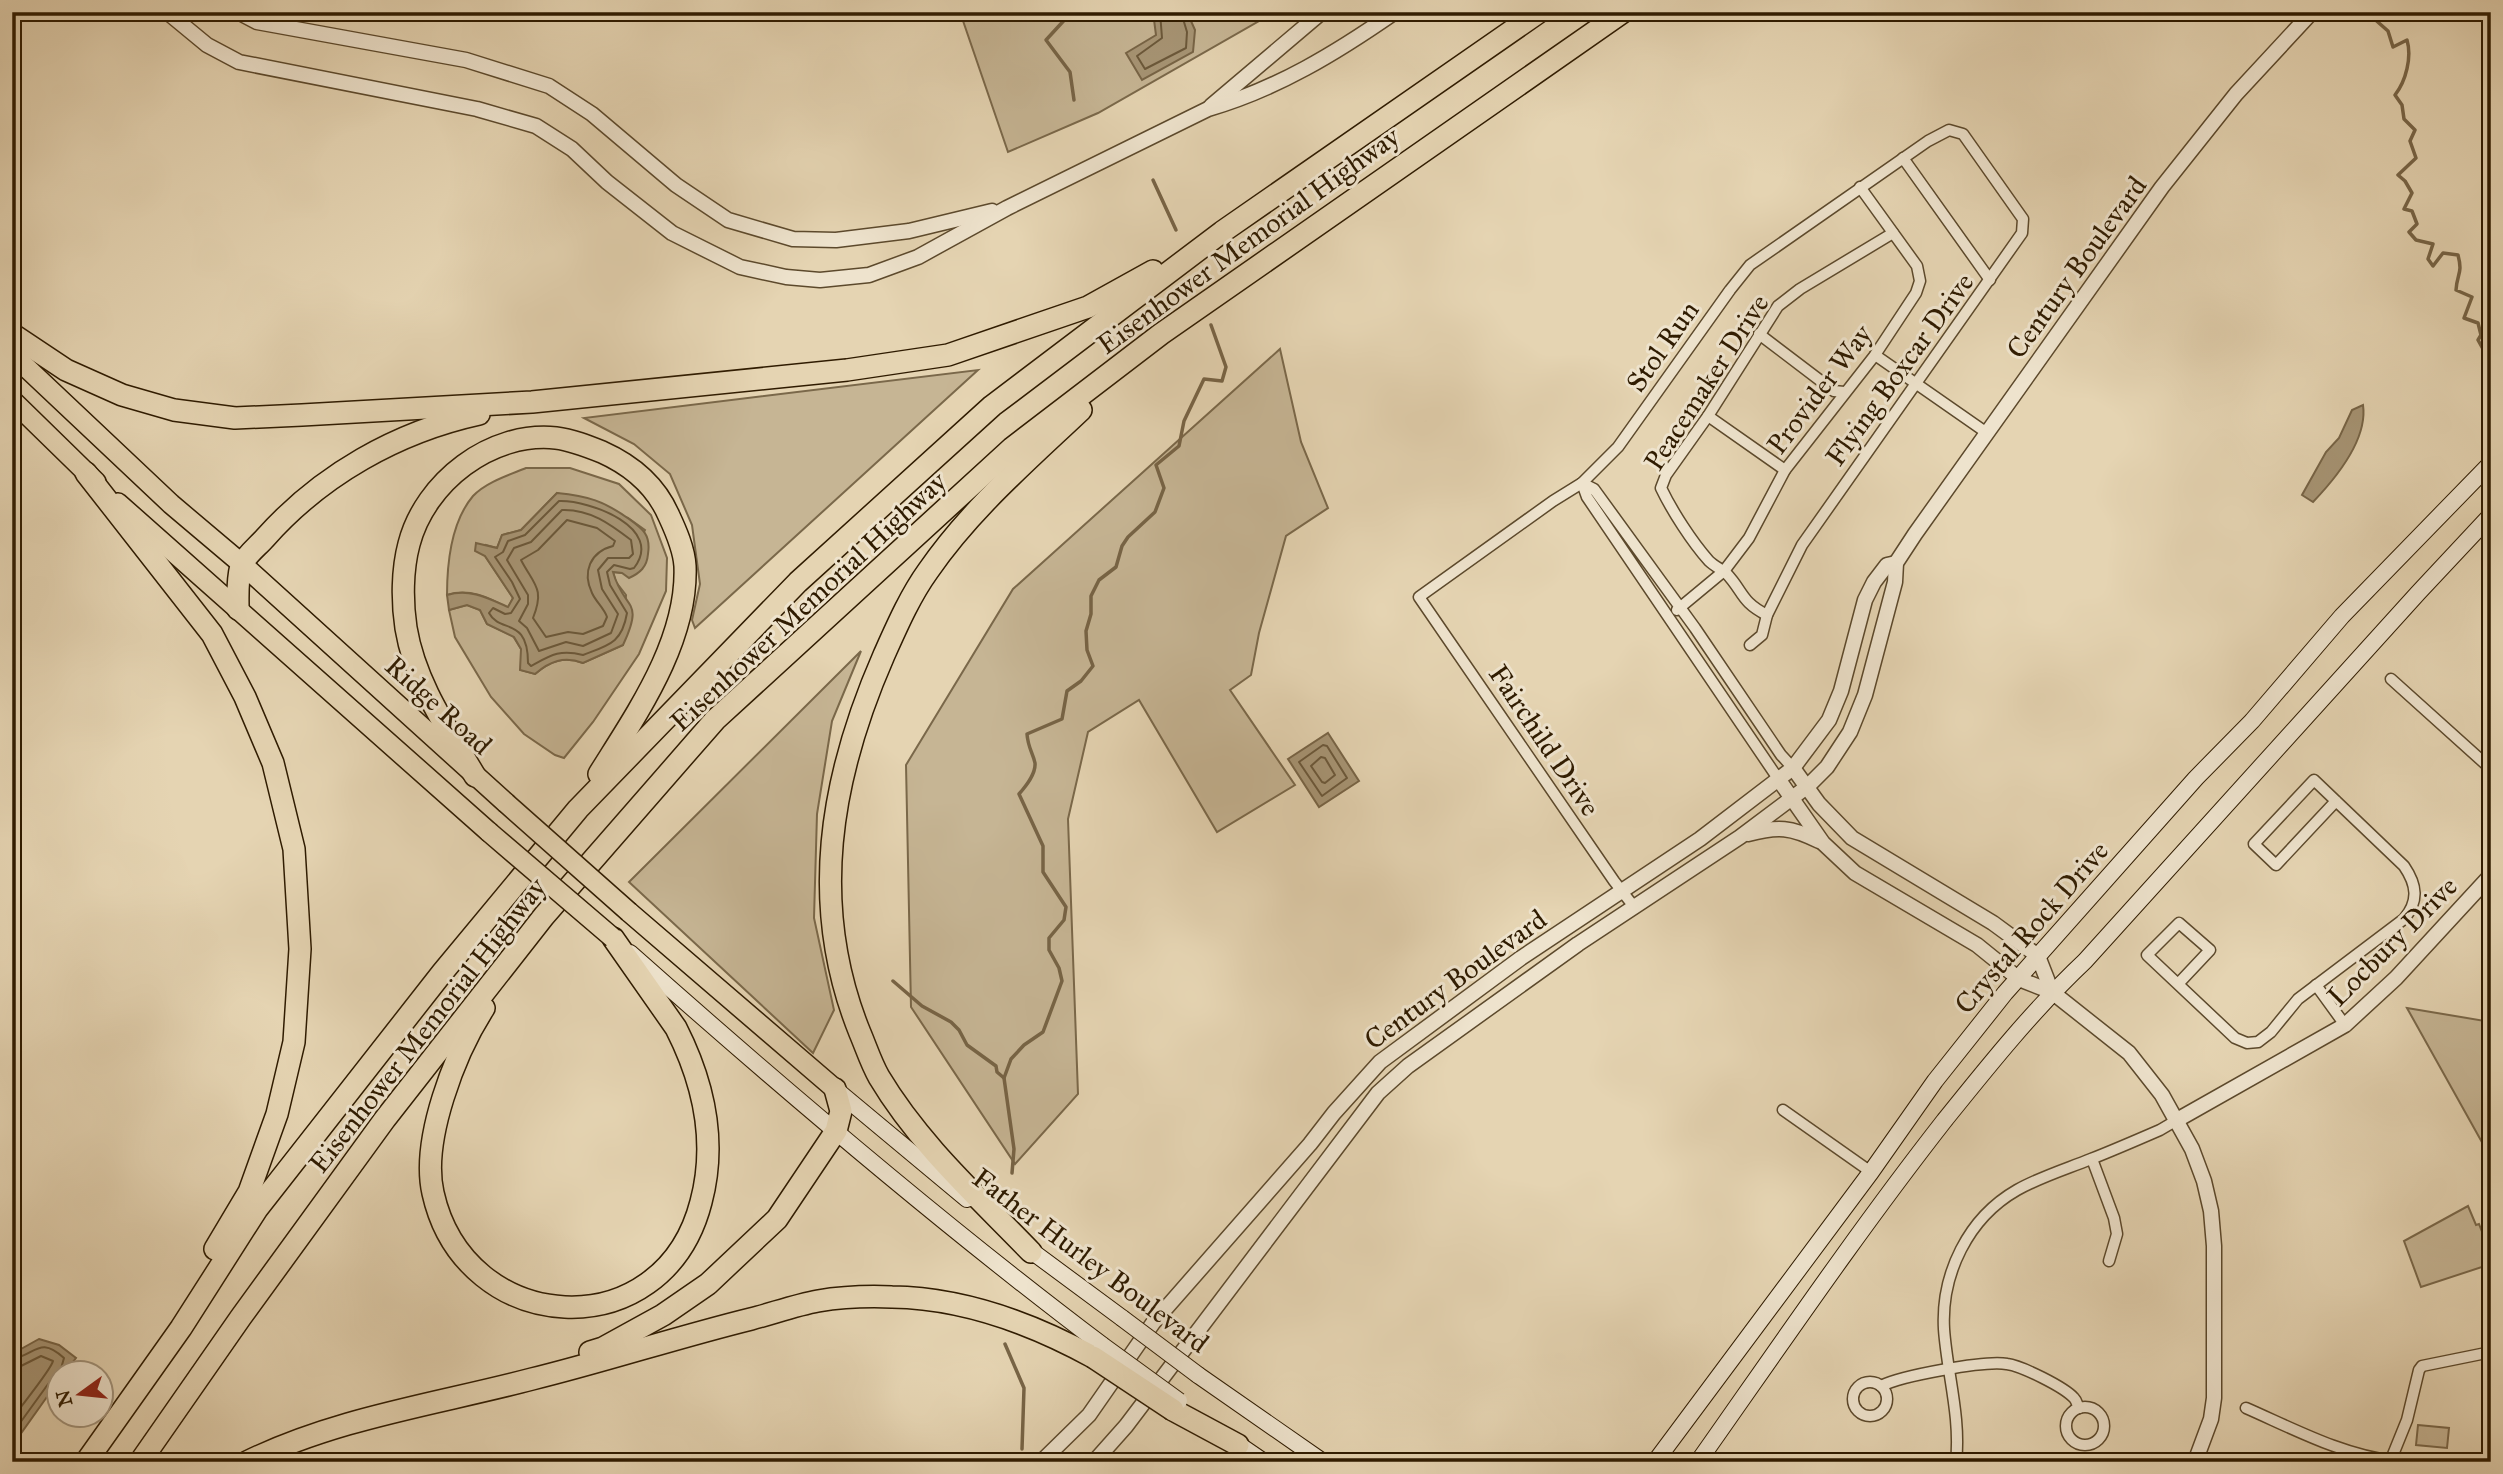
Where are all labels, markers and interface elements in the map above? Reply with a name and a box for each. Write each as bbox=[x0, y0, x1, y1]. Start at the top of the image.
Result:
street label: Eisenhower Memorial Highway bbox=[1090, 118, 1407, 362]
street label: Century Boulevard bbox=[1999, 169, 2154, 365]
street label: Flying Boxcar Drive bbox=[1818, 266, 1981, 473]
street label: Peacemaker Drive bbox=[1636, 287, 1776, 477]
street label: Stol Run bbox=[1618, 294, 1706, 399]
street label: Provider Way bbox=[1759, 317, 1880, 461]
street label: Eisenhower Memorial Highway bbox=[663, 463, 955, 739]
street label: Ridge Road bbox=[378, 648, 499, 762]
street label: Fairchild Drive bbox=[1481, 658, 1608, 823]
street label: Crystal Rock Drive bbox=[1947, 834, 2116, 1021]
street label: Locbury Drive bbox=[2320, 869, 2465, 1014]
street label: Eisenhower Memorial Highway bbox=[301, 870, 554, 1180]
street label: Century Boulevard bbox=[1357, 902, 1553, 1057]
street label: Father Hurley Boulevard bbox=[966, 1160, 1216, 1361]
north arrow bbox=[46, 1358, 116, 1428]
text: N bbox=[51, 1388, 77, 1409]

